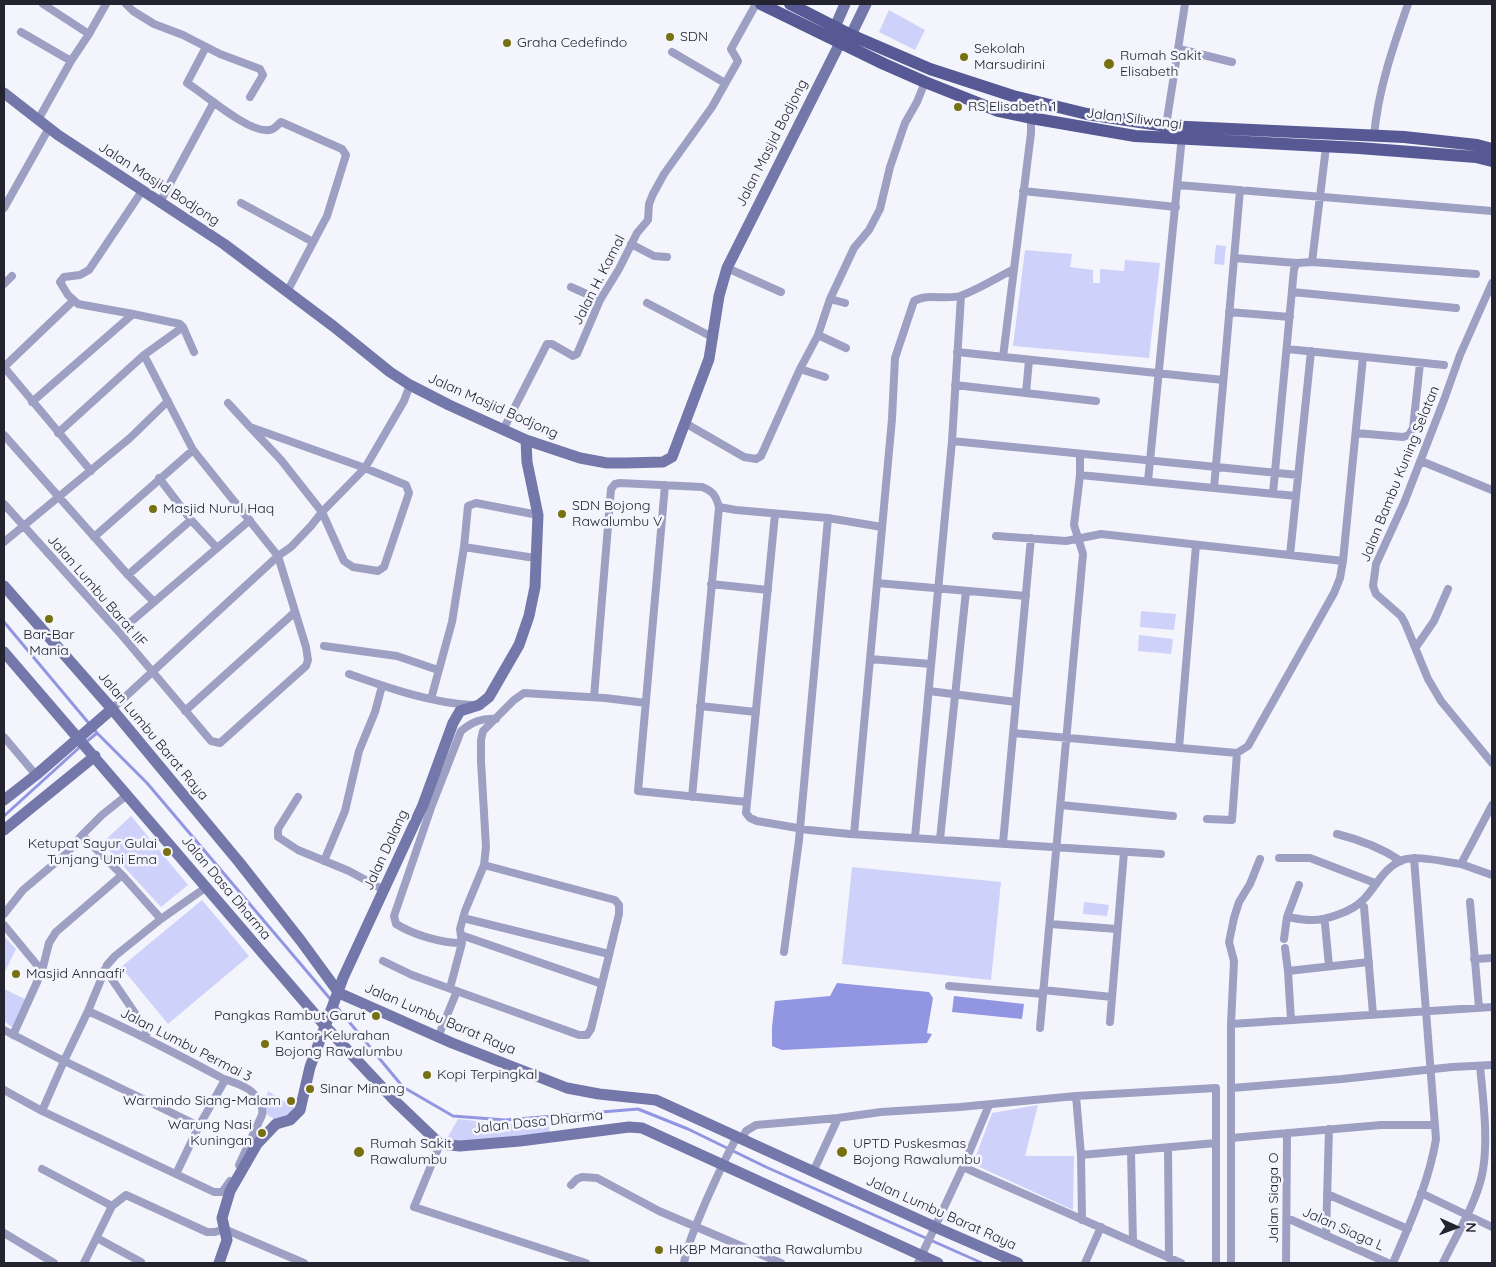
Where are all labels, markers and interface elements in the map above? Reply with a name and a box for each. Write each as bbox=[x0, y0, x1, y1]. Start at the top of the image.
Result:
place label: SDN bbox=[680, 29, 708, 45]
marker: SDN bbox=[664, 31, 676, 43]
place label: Graha Cedefindo bbox=[517, 35, 627, 51]
marker: Graha Cedefindo bbox=[501, 37, 513, 49]
place label: Sekolah Marsudirini bbox=[974, 41, 1045, 74]
place label: Rumah Sakit Elisabeth bbox=[1120, 48, 1202, 80]
marker: Sekolah Marsudirini bbox=[958, 51, 970, 63]
marker: Rumah Sakit Elisabeth bbox=[1102, 57, 1116, 71]
street label: Jalan Masjid Bodjong bbox=[733, 76, 811, 210]
place label: RS Elisabeth 1 bbox=[968, 99, 1056, 115]
marker: RS Elisabeth 1 bbox=[952, 101, 964, 113]
street label: Jalan Siliwangi bbox=[1085, 105, 1183, 133]
street label: Jalan Masjid Bodjong bbox=[95, 139, 223, 229]
street label: Jalan H. Kamal bbox=[569, 232, 629, 328]
street label: Jalan Masjid Bodjong bbox=[425, 370, 561, 442]
street label: Jalan Bambu Kuning Selatan bbox=[1357, 383, 1443, 565]
place label: SDN Bojong Rawalumbu V bbox=[572, 498, 662, 530]
place label: Masjid Nurul Haq bbox=[163, 501, 274, 517]
marker: Masjid Nurul Haq bbox=[147, 503, 159, 515]
marker: SDN Bojong Rawalumbu V bbox=[556, 508, 568, 520]
street label: Jalan Lumbu Barat IIF bbox=[44, 531, 150, 651]
marker: Bar-Bar Mania bbox=[43, 613, 55, 625]
place label: Bar-Bar Mania bbox=[23, 627, 75, 660]
street label: Jalan Lumbu Barat Raya bbox=[94, 668, 212, 804]
street label: Jalan Dalang bbox=[360, 807, 412, 893]
street label: Jalan Dasa Dharma bbox=[178, 833, 274, 943]
place label: Ketupat Sayur Gulai Tunjang Uni Ema bbox=[28, 836, 157, 869]
marker: Ketupat Sayur Gulai Tunjang Uni Ema bbox=[161, 846, 173, 858]
place label: Masjid Annaafi' bbox=[26, 966, 125, 982]
marker: Masjid Annaafi' bbox=[10, 968, 22, 980]
street label: Jalan Lumbu Barat Raya bbox=[362, 979, 518, 1059]
street label: Jalan Lumbu Permai 3 bbox=[117, 1004, 255, 1086]
place label: Pangkas Rambut Garut bbox=[214, 1008, 366, 1024]
marker: Pangkas Rambut Garut bbox=[370, 1010, 382, 1022]
place label: Kantor Kelurahan Bojong Rawalumbu bbox=[275, 1028, 403, 1060]
marker: Kantor Kelurahan Bojong Rawalumbu bbox=[259, 1038, 271, 1050]
place label: Kopi Terpingkal bbox=[437, 1067, 537, 1083]
marker: Kopi Terpingkal bbox=[421, 1069, 433, 1081]
place label: Sinar Minang bbox=[320, 1081, 405, 1097]
marker: Sinar Minang bbox=[304, 1083, 316, 1095]
place label: Warmindo Siang-Malam bbox=[123, 1093, 281, 1109]
marker: Warmindo Siang-Malam bbox=[285, 1095, 297, 1107]
street label: Jalan Dasa Dharma bbox=[472, 1107, 604, 1137]
place label: Warung Nasi Kuningan bbox=[168, 1117, 252, 1150]
marker: Warung Nasi Kuningan bbox=[256, 1127, 268, 1139]
place label: Rumah Sakit Rawalumbu bbox=[370, 1136, 452, 1168]
place label: UPTD Puskesmas Bojong Rawalumbu bbox=[853, 1136, 981, 1168]
marker: Rumah Sakit Rawalumbu bbox=[352, 1145, 366, 1159]
marker: UPTD Puskesmas Bojong Rawalumbu bbox=[835, 1145, 849, 1159]
street label: Jalan Siaga O bbox=[1266, 1152, 1282, 1244]
street label: Jalan Lumbu Barat Raya bbox=[863, 1172, 1019, 1254]
north arrow bbox=[1431, 1202, 1481, 1252]
street label: Jalan Siaga L bbox=[1299, 1203, 1387, 1255]
text: N bbox=[1462, 1222, 1480, 1233]
place label: HKBP Maranatha Rawalumbu bbox=[669, 1242, 862, 1258]
marker: HKBP Maranatha Rawalumbu bbox=[653, 1244, 665, 1256]

